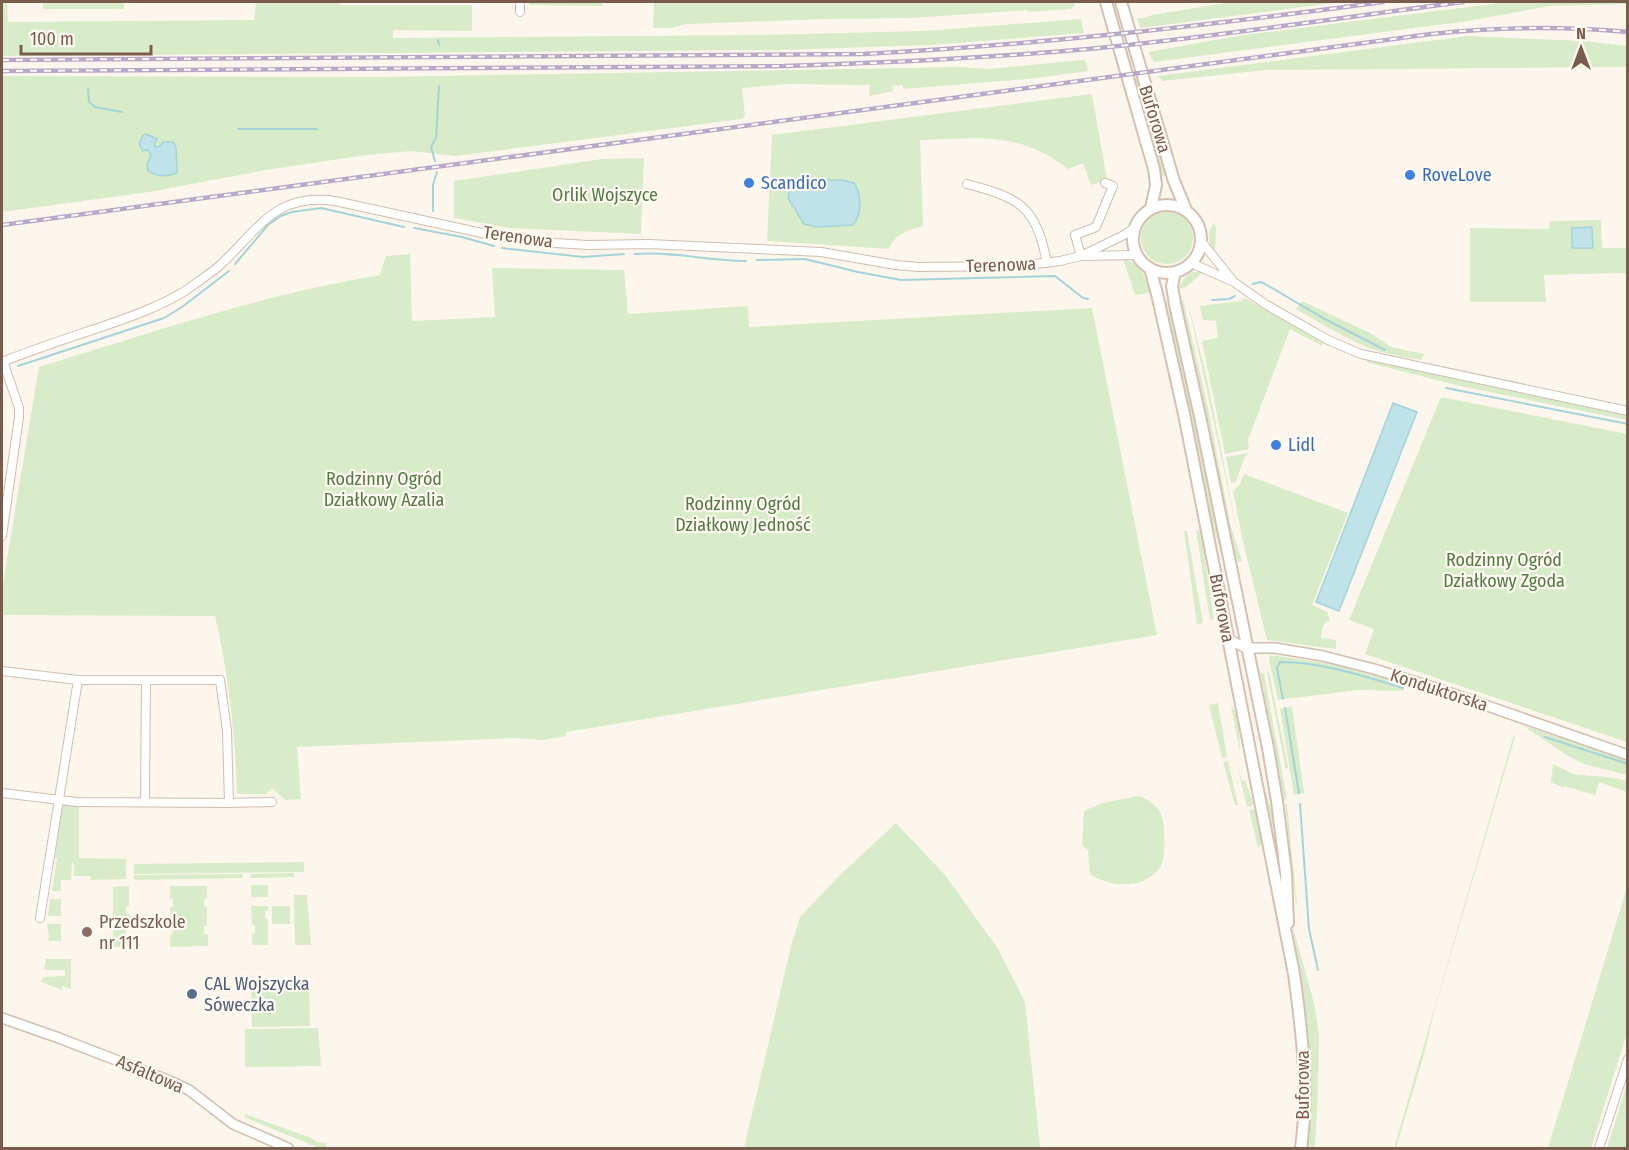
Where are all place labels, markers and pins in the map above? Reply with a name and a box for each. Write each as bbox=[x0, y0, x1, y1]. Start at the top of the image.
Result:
place label: RoveLove bbox=[1422, 164, 1492, 186]
marker: RoveLove bbox=[1403, 168, 1417, 182]
place label: Scandico bbox=[761, 172, 827, 194]
marker: Scandico bbox=[742, 176, 756, 190]
place label: Lidl bbox=[1288, 434, 1315, 456]
marker: Lidl bbox=[1269, 438, 1283, 452]
place label: Przedszkole nr 111 bbox=[99, 911, 186, 954]
marker: Przedszkole nr 111 bbox=[80, 925, 94, 939]
place label: CAL Wojszycka Sóweczka bbox=[204, 973, 310, 1016]
marker: CAL Wojszycka Sóweczka bbox=[185, 987, 199, 1001]

